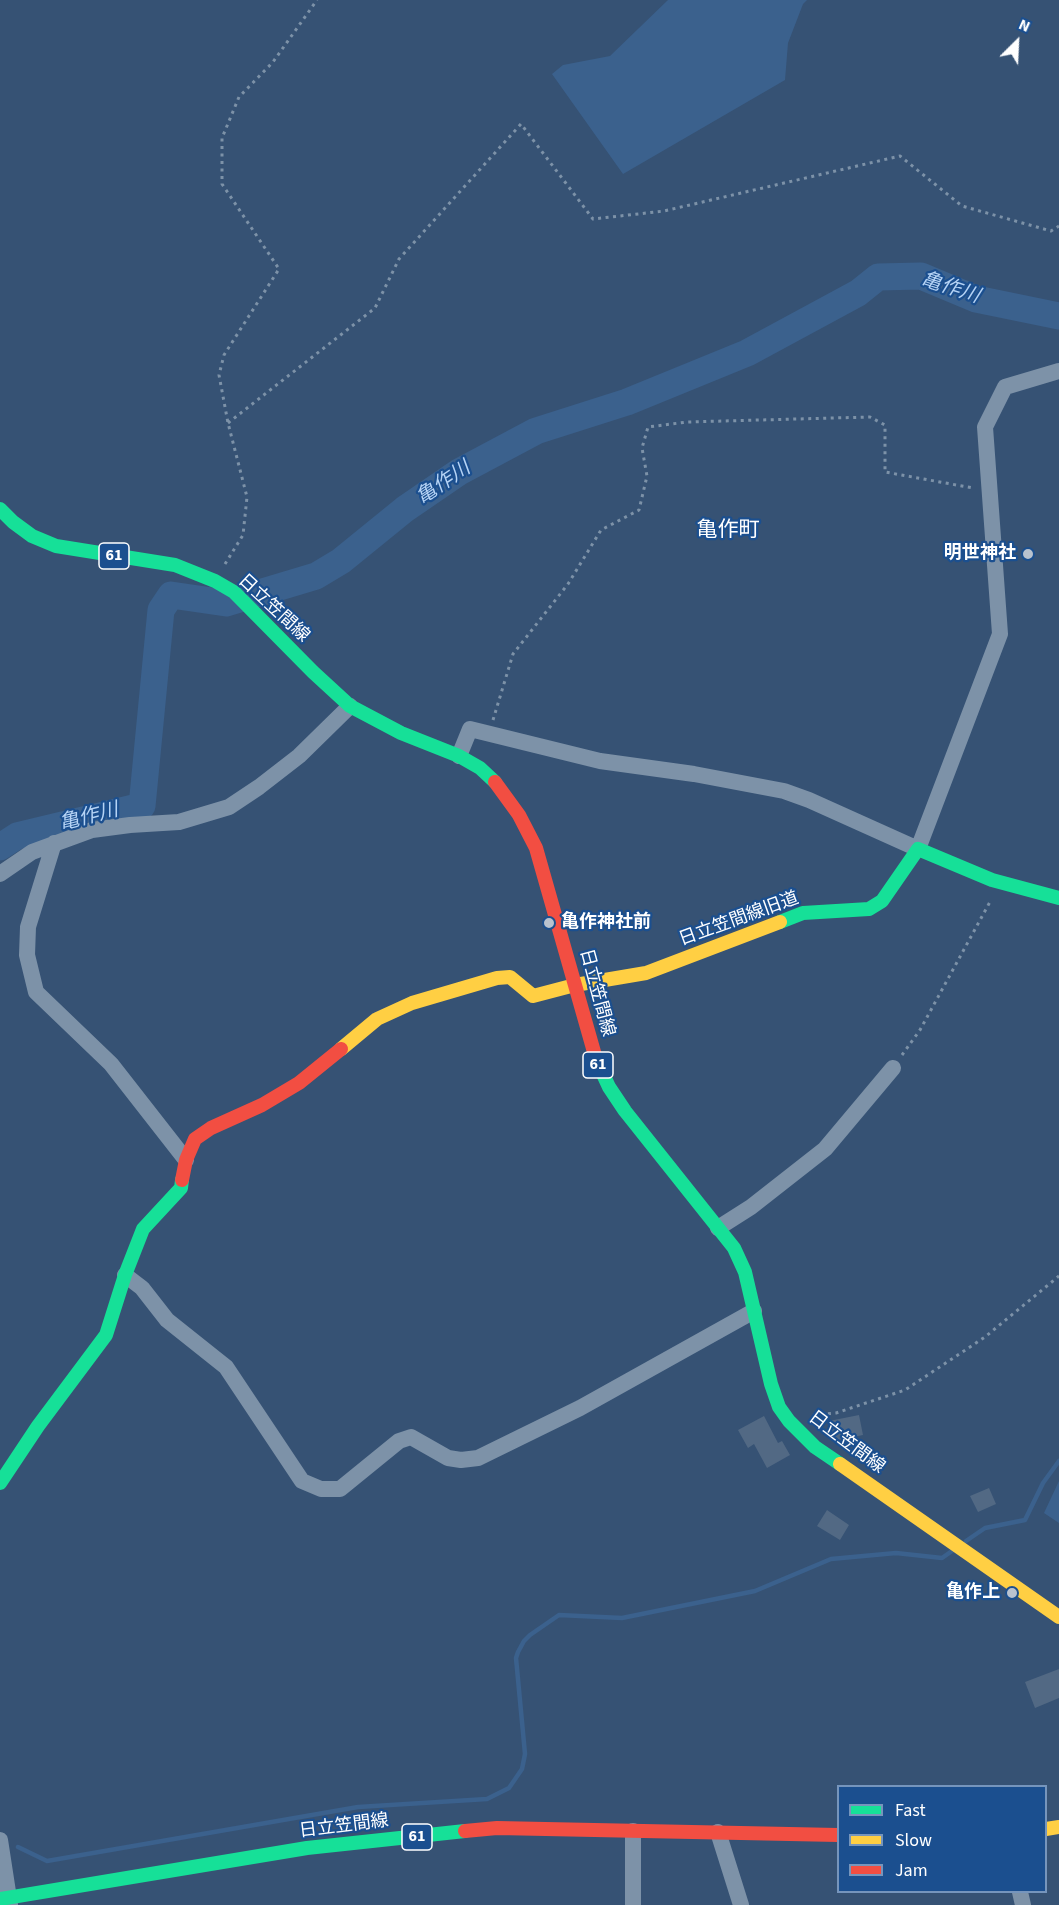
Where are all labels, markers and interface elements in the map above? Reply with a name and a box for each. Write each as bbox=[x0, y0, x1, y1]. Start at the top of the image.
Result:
north arrow bbox=[987, 12, 1047, 72]
text: N bbox=[1015, 13, 1034, 38]
water label: 亀作川 bbox=[918, 268, 982, 310]
water label: 亀作川 bbox=[412, 457, 476, 511]
district label: 亀作町 bbox=[697, 518, 759, 544]
road number: 61 bbox=[99, 543, 129, 569]
place label: 明世神社 bbox=[944, 543, 1016, 565]
marker: 明世神社 bbox=[1021, 547, 1035, 561]
street label: 日立笠間線 bbox=[233, 570, 313, 648]
water label: 亀作川 bbox=[57, 799, 121, 837]
street label: 日立笠間線旧道 bbox=[676, 888, 802, 952]
place label: 亀作神社前 bbox=[561, 912, 651, 934]
marker: 亀作神社前 bbox=[542, 916, 556, 930]
street label: 日立笠間線 bbox=[574, 947, 618, 1039]
road number: 61 bbox=[583, 1052, 613, 1078]
street label: 日立笠間線 bbox=[804, 1407, 888, 1479]
place label: 亀作上 bbox=[946, 1582, 1000, 1604]
marker: 亀作上 bbox=[1005, 1586, 1019, 1600]
legend bbox=[837, 1785, 1047, 1893]
text: Fast bbox=[895, 1798, 926, 1823]
street label: 日立笠間線 bbox=[298, 1811, 390, 1843]
road number: 61 bbox=[402, 1824, 432, 1850]
text: Slow bbox=[895, 1828, 932, 1853]
text: Jam bbox=[895, 1858, 928, 1883]

